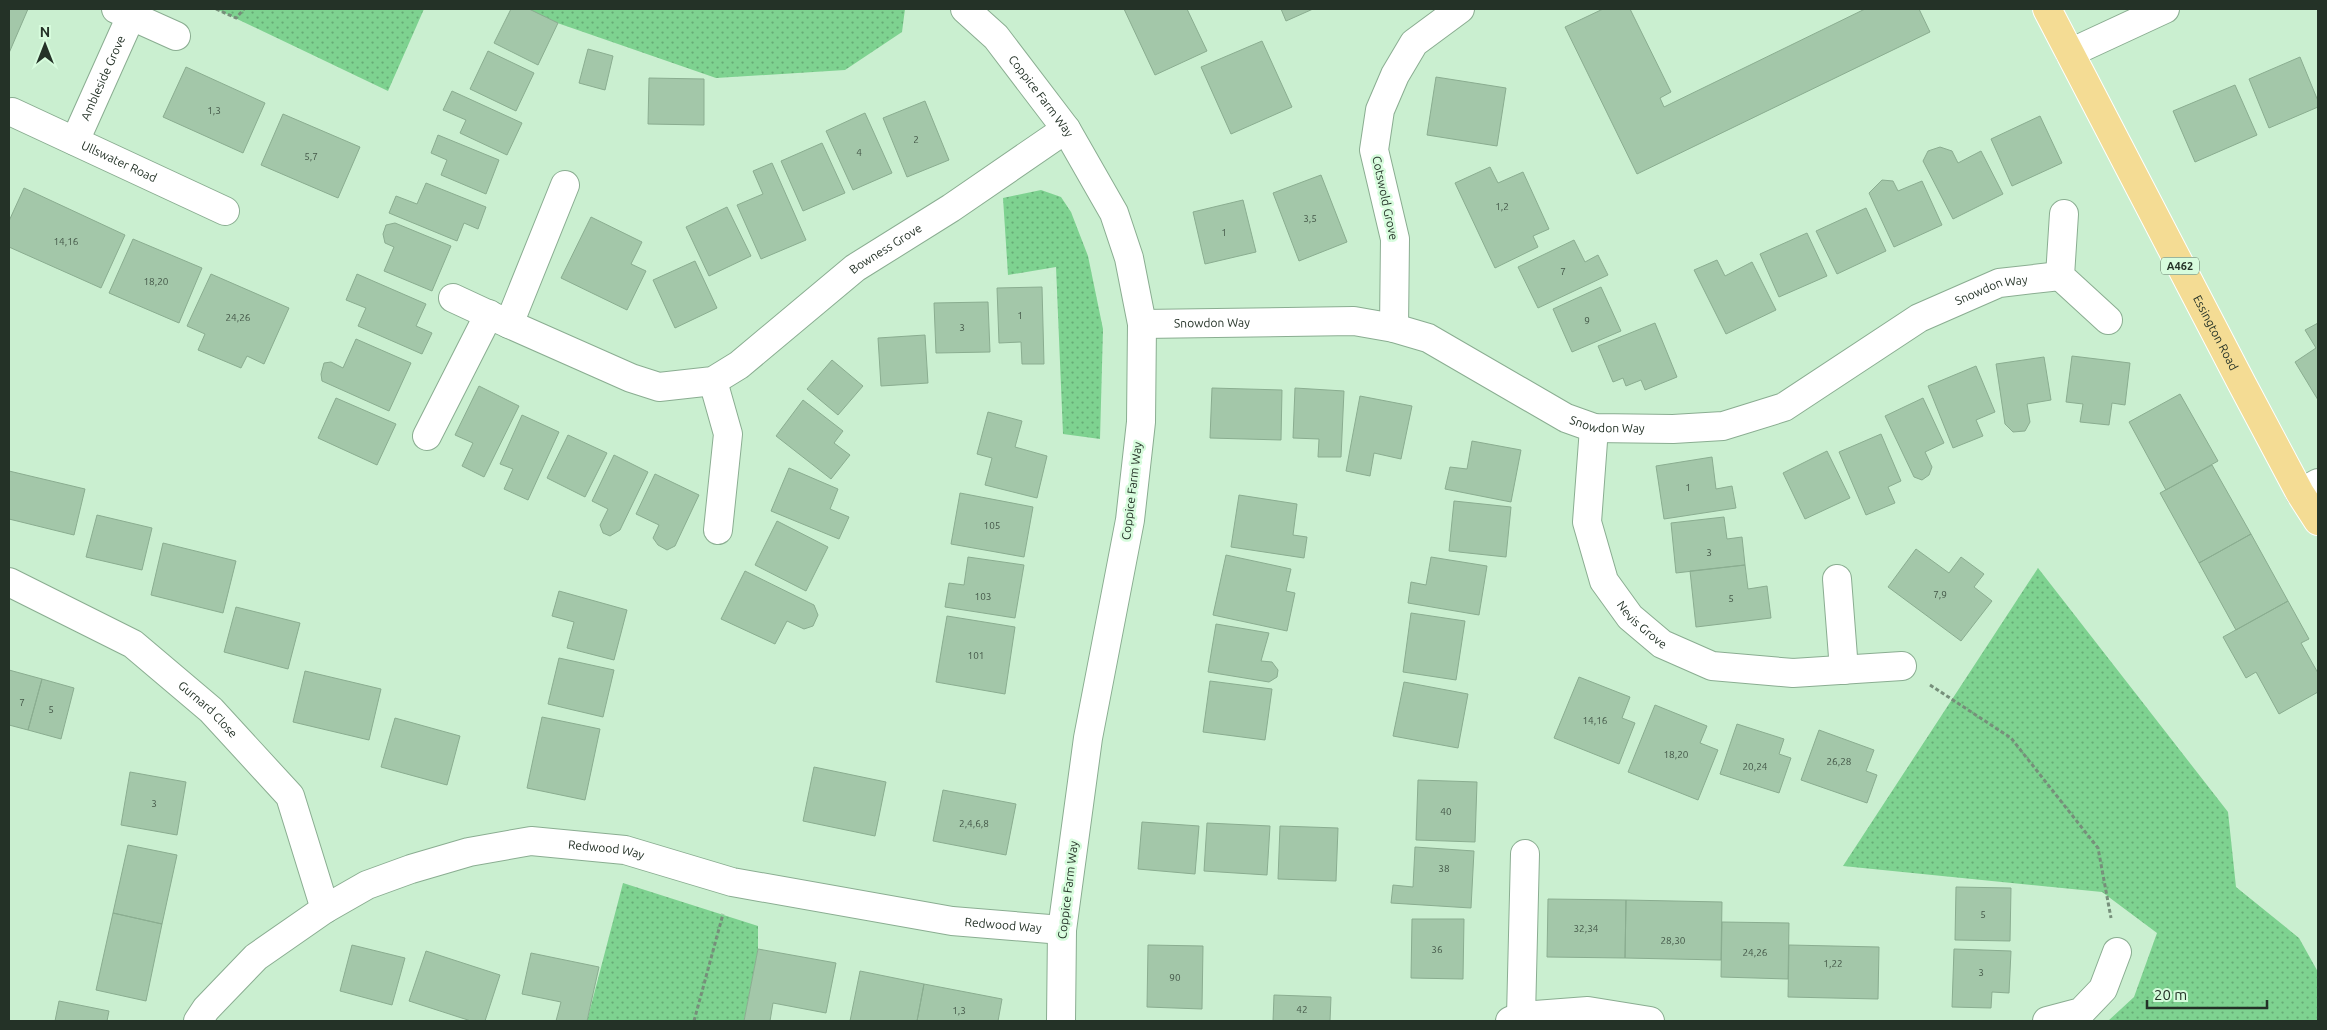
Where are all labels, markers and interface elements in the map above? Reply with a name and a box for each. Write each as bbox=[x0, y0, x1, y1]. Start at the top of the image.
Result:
north arrow bbox=[20, 20, 70, 70]
text: N bbox=[40, 24, 50, 40]
street label: Ambleside Grove bbox=[78, 33, 127, 122]
street label: Coppice Farm Way bbox=[1006, 53, 1076, 139]
house number: 1,3 bbox=[207, 105, 221, 116]
house number: 2 bbox=[913, 134, 919, 145]
street label: Ullswater Road bbox=[80, 138, 159, 184]
house number: 4 bbox=[856, 147, 862, 158]
house number: 5,7 bbox=[304, 151, 318, 162]
street label: Cotswold Grove bbox=[1370, 155, 1401, 241]
house number: 1,2 bbox=[1495, 201, 1509, 212]
house number: 3,5 bbox=[1303, 213, 1317, 224]
street label: Bowness Grove bbox=[847, 221, 924, 276]
house number: 1 bbox=[1221, 227, 1227, 238]
house number: 14,16 bbox=[53, 236, 79, 247]
road number: A462 bbox=[2161, 258, 2199, 274]
house number: 7 bbox=[1560, 266, 1566, 277]
street label: Snowdon Way bbox=[1953, 273, 2028, 307]
house number: 18,20 bbox=[143, 276, 169, 287]
street label: Essington Road bbox=[2191, 293, 2241, 372]
house number: 1 bbox=[1017, 310, 1023, 321]
house number: 24,26 bbox=[225, 312, 251, 323]
street label: Snowdon Way bbox=[1174, 315, 1250, 330]
house number: 9 bbox=[1584, 315, 1590, 326]
house number: 3 bbox=[959, 322, 965, 333]
street label: Snowdon Way bbox=[1568, 413, 1645, 435]
street label: Coppice Farm Way bbox=[1119, 441, 1144, 541]
house number: 1 bbox=[1685, 482, 1691, 493]
house number: 105 bbox=[984, 520, 1000, 531]
house number: 3 bbox=[1706, 547, 1712, 558]
house number: 7,9 bbox=[1933, 589, 1947, 600]
house number: 103 bbox=[975, 591, 991, 602]
house number: 5 bbox=[1728, 593, 1734, 604]
street label: Nevis Grove bbox=[1615, 598, 1669, 651]
house number: 101 bbox=[968, 650, 984, 661]
street label: Gurnard Close bbox=[176, 678, 240, 740]
house number: 7 bbox=[19, 697, 25, 708]
house number: 5 bbox=[48, 704, 54, 715]
house number: 14,16 bbox=[1582, 715, 1608, 726]
house number: 18,20 bbox=[1663, 749, 1689, 760]
house number: 26,28 bbox=[1826, 756, 1852, 767]
house number: 20,24 bbox=[1742, 761, 1768, 772]
house number: 3 bbox=[151, 798, 157, 809]
house number: 40 bbox=[1440, 806, 1452, 817]
house number: 2,4,6,8 bbox=[959, 818, 989, 829]
street label: Redwood Way bbox=[567, 838, 646, 862]
street label: Coppice Farm Way bbox=[1055, 840, 1080, 940]
house number: 38 bbox=[1438, 863, 1450, 874]
house number: 5 bbox=[1980, 909, 1986, 920]
street label: Redwood Way bbox=[964, 915, 1042, 934]
house number: 32,34 bbox=[1573, 923, 1599, 934]
house number: 28,30 bbox=[1660, 935, 1686, 946]
house number: 36 bbox=[1431, 944, 1443, 955]
house number: 24,26 bbox=[1742, 947, 1768, 958]
house number: 1,22 bbox=[1823, 958, 1843, 969]
house number: 3 bbox=[1978, 967, 1984, 978]
house number: 90 bbox=[1169, 972, 1181, 983]
scale bar bbox=[2147, 978, 2267, 1010]
text: 20 m bbox=[2154, 986, 2187, 1003]
house number: 42 bbox=[1296, 1004, 1308, 1015]
house number: 1,3 bbox=[952, 1005, 966, 1016]

